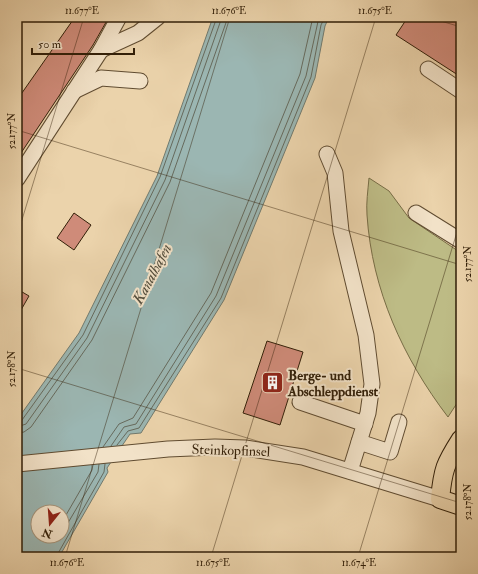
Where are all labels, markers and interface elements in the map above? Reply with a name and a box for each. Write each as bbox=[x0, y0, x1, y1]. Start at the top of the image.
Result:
text: 11.677°E bbox=[65, 5, 99, 17]
text: 11.676°E bbox=[212, 5, 246, 17]
text: 11.675°E bbox=[358, 5, 392, 17]
scale bar bbox=[32, 30, 134, 56]
text: 50 m bbox=[38, 37, 62, 52]
text: 52.177°N bbox=[6, 113, 18, 149]
water label: Kanalhafen bbox=[128, 241, 176, 308]
text: 52.177°N bbox=[462, 246, 474, 282]
text: 52.178°N bbox=[6, 351, 18, 387]
place label: Berge- und Abschleppdienst bbox=[287, 367, 379, 401]
building icon: Berge- und Abschleppdienst bbox=[260, 370, 286, 396]
street label: Steinkopfinsel bbox=[191, 441, 271, 461]
text: 52.178°N bbox=[462, 484, 474, 520]
north arrow bbox=[30, 504, 70, 544]
text: N bbox=[40, 525, 55, 541]
text: 11.676°E bbox=[50, 557, 84, 569]
text: 11.675°E bbox=[196, 557, 230, 569]
text: 11.674°E bbox=[342, 557, 376, 569]

